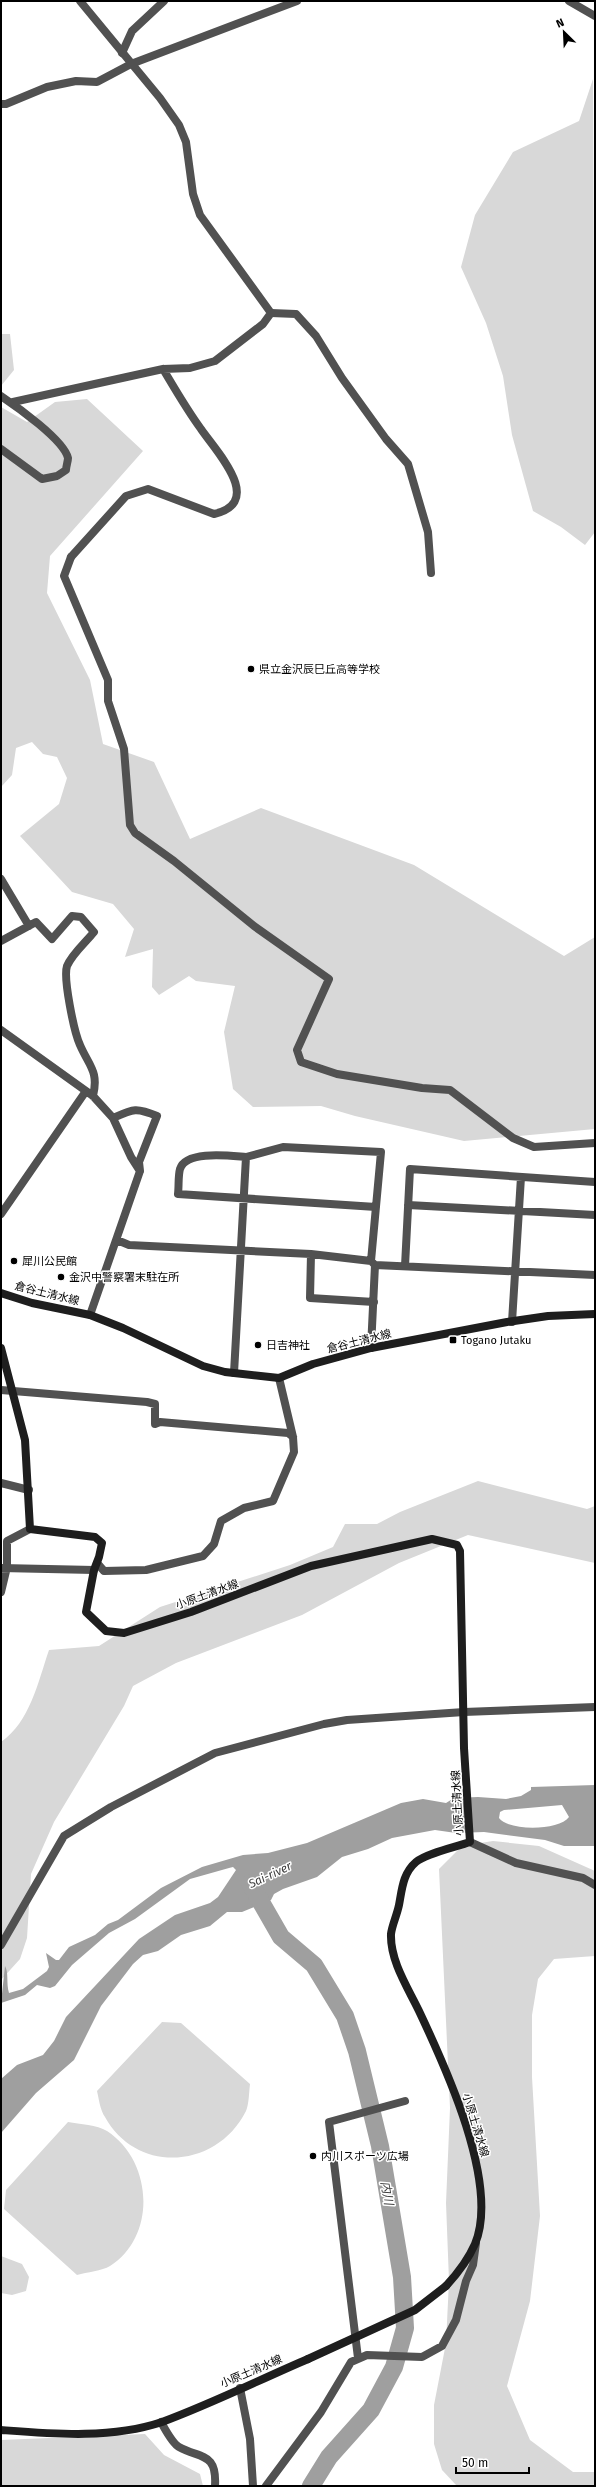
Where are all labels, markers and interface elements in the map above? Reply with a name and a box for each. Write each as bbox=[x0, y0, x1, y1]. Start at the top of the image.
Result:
north arrow bbox=[544, 12, 584, 52]
text: N bbox=[554, 16, 566, 31]
place label: 県立金沢辰巳丘高等学校 bbox=[259, 663, 380, 676]
marker: 県立金沢辰巳丘高等学校 bbox=[246, 664, 256, 674]
place label: 犀川公民館 bbox=[22, 1255, 77, 1268]
marker: 犀川公民館 bbox=[9, 1256, 19, 1266]
place label: 金沢中警察署末駐在所 bbox=[69, 1271, 180, 1284]
marker: 金沢中警察署末駐在所 bbox=[56, 1272, 66, 1282]
street label: 倉谷土清水線 bbox=[13, 1279, 80, 1308]
street label: 倉谷土清水線 bbox=[326, 1327, 393, 1356]
place label: Togano Jutaku bbox=[461, 1334, 531, 1347]
marker: Togano Jutaku bbox=[448, 1335, 458, 1345]
place label: 日吉神社 bbox=[266, 1339, 310, 1352]
marker: 日吉神社 bbox=[253, 1340, 263, 1350]
street label: 小原土清水線 bbox=[174, 1577, 240, 1612]
street label: 小原土清水線 bbox=[449, 1770, 466, 1836]
water label: Sai-river bbox=[245, 1859, 294, 1891]
street label: 小原土清水線 bbox=[460, 2092, 491, 2159]
place label: 内川スポーツ広場 bbox=[321, 2150, 409, 2163]
marker: 内川スポーツ広場 bbox=[308, 2151, 318, 2161]
water label: 内川 bbox=[378, 2180, 396, 2208]
street label: 小原土清水線 bbox=[218, 2353, 284, 2390]
scale bar bbox=[456, 2449, 529, 2475]
text: 50 m bbox=[462, 2456, 488, 2470]

